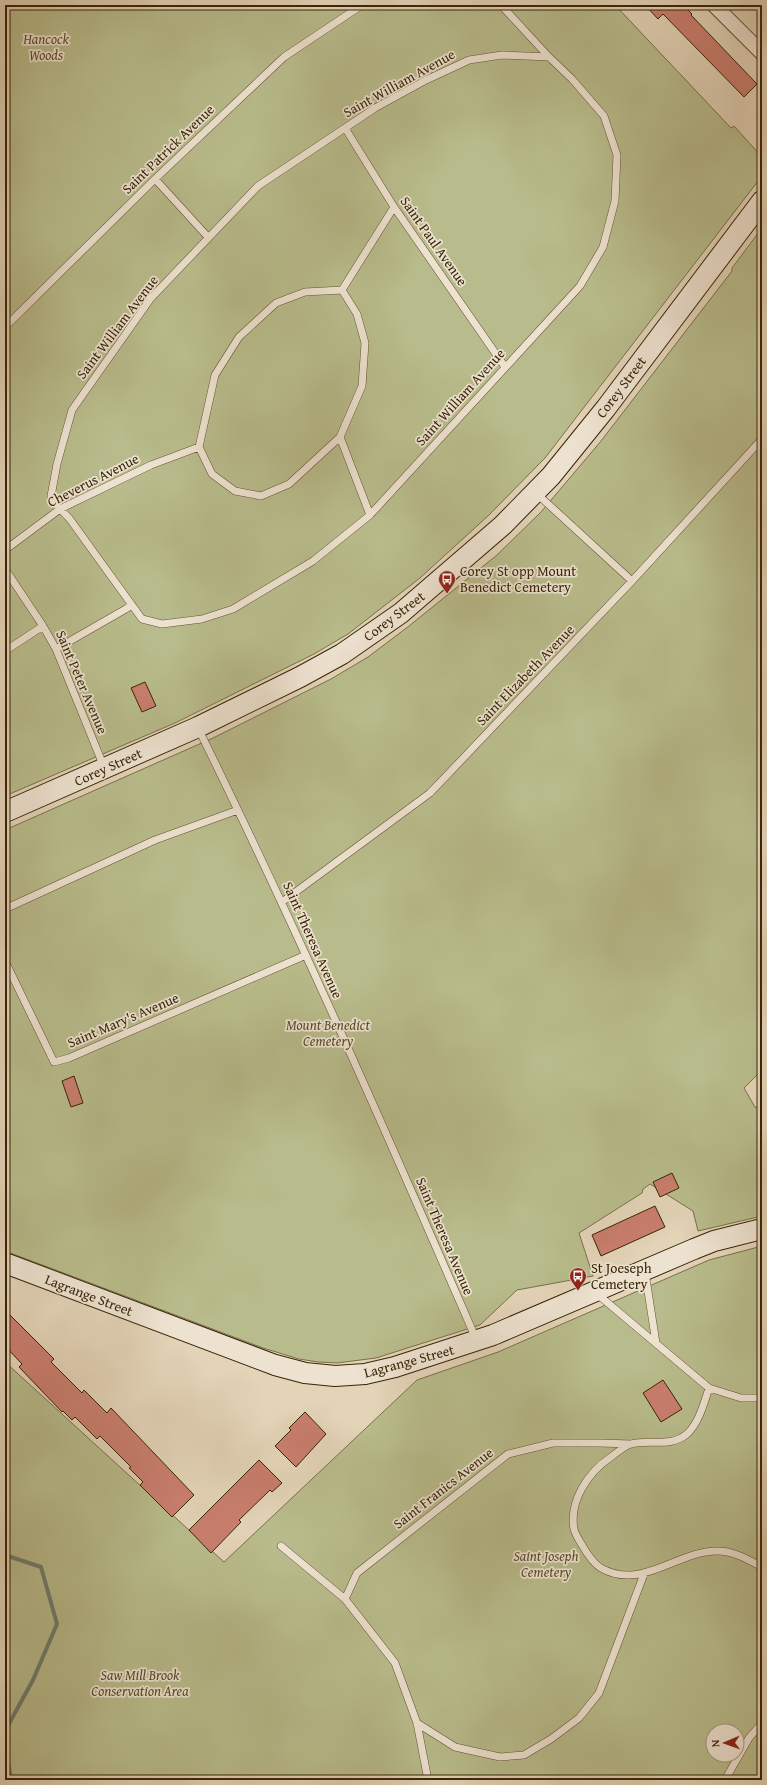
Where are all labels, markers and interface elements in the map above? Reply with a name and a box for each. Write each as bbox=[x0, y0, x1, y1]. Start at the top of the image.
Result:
park label: Hancock Woods bbox=[22, 29, 69, 65]
street label: Saint William Avenue bbox=[339, 44, 459, 122]
street label: Saint Patrick Avenue bbox=[117, 99, 219, 198]
street label: Saint Paul Avenue bbox=[396, 192, 473, 290]
street label: Saint William Avenue bbox=[71, 271, 163, 383]
street label: Saint William Avenue bbox=[411, 344, 510, 450]
street label: Corey Street bbox=[591, 352, 651, 422]
street label: Cheverus Avenue bbox=[44, 448, 143, 512]
place label: Corey St opp Mount Benedict Cemetery bbox=[460, 561, 576, 597]
bus stop icon: Corey St opp Mount Benedict Cemetery bbox=[437, 569, 457, 594]
street label: Corey Street bbox=[359, 586, 429, 646]
street label: Saint Elizabeth Avenue bbox=[471, 620, 579, 730]
street label: Saint Peter Avenue bbox=[51, 627, 113, 737]
street label: Corey Street bbox=[71, 743, 145, 791]
street label: Saint Theresa Avenue bbox=[278, 878, 348, 1002]
street label: Saint Mary's Avenue bbox=[64, 987, 182, 1053]
park label: Mount Benedict Cemetery bbox=[286, 1015, 370, 1051]
street label: Saint Theresa Avenue bbox=[411, 1174, 479, 1298]
place label: St Joeseph Cemetery bbox=[591, 1258, 652, 1294]
bus stop icon: St Joeseph Cemetery bbox=[568, 1266, 588, 1291]
street label: Lagrange Street bbox=[42, 1269, 136, 1321]
street label: Lagrange Street bbox=[362, 1339, 456, 1383]
street label: Saint Franics Avenue bbox=[389, 1442, 498, 1533]
park label: Saint Joseph Cemetery bbox=[513, 1546, 579, 1582]
park label: Saw Mill Brook Conservation Area bbox=[91, 1665, 189, 1701]
north arrow bbox=[705, 1723, 745, 1763]
text: N bbox=[707, 1739, 723, 1747]

